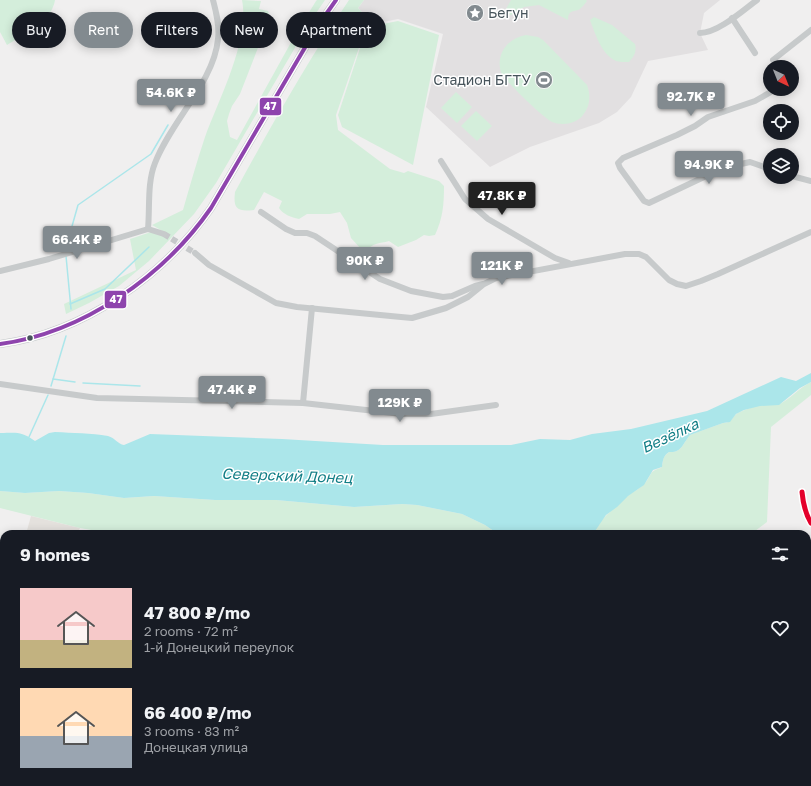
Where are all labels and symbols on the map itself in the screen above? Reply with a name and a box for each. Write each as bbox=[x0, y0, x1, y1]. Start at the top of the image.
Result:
place icon: Бегун bbox=[465, 3, 485, 23]
place label: Бегун bbox=[488, 4, 529, 21]
north arrow bbox=[763, 60, 799, 96]
sports icon: Стадион БГТУ bbox=[534, 70, 554, 90]
place label: Стадион БГТУ bbox=[433, 71, 532, 88]
pin: 54.6K ₽ bbox=[134, 79, 208, 113]
pin: 92.7K ₽ bbox=[654, 83, 728, 117]
line badge: 47 bbox=[259, 97, 282, 116]
text: 47 bbox=[264, 99, 276, 112]
pin: 94.9K ₽ bbox=[672, 151, 746, 185]
pin: 47.8K ₽ bbox=[465, 182, 539, 216]
pin: 66.4K ₽ bbox=[40, 226, 114, 260]
pin: 90K ₽ bbox=[337, 247, 393, 281]
pin: 121K ₽ bbox=[469, 252, 535, 286]
line badge: 47 bbox=[104, 290, 127, 309]
text: 47 bbox=[110, 292, 122, 305]
unlabelled marker bbox=[25, 333, 35, 343]
pin: 47.4K ₽ bbox=[195, 376, 269, 410]
pin: 129K ₽ bbox=[367, 389, 433, 423]
water label: Везёлка bbox=[638, 414, 701, 456]
water label: Северский Донец bbox=[221, 464, 354, 486]

